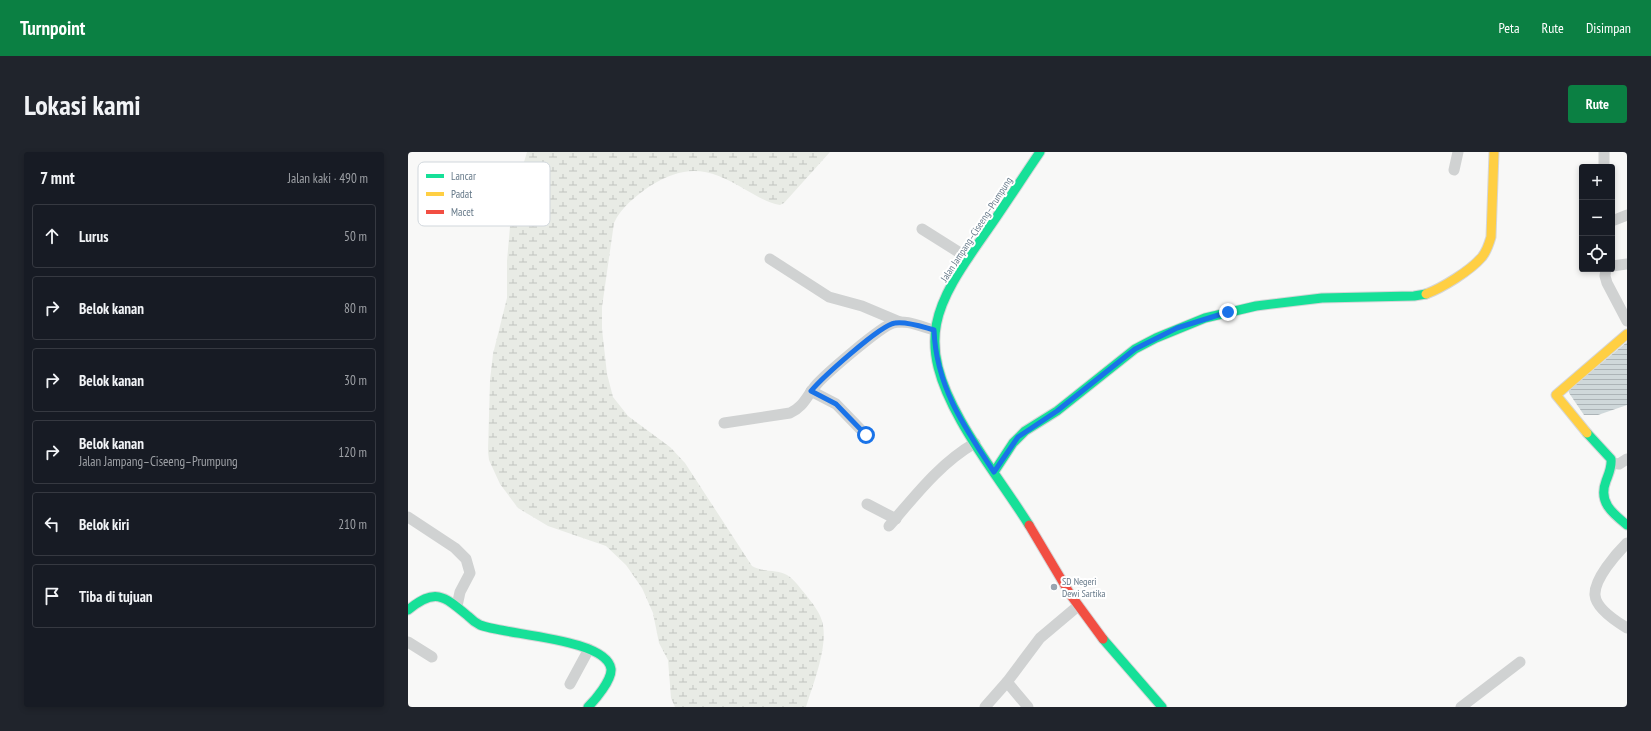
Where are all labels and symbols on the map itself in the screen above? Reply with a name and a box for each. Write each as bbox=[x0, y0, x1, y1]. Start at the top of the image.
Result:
legend bbox=[418, 162, 550, 226]
text: Lancar bbox=[451, 169, 476, 183]
street label: Jalan Jampang–Ciseeng–Prumpung bbox=[937, 175, 1015, 285]
text: Padat bbox=[451, 187, 472, 201]
text: Macet bbox=[451, 205, 474, 219]
route end bbox=[1219, 303, 1237, 321]
route start bbox=[857, 426, 875, 444]
place label: SD Negeri Dewi Sartika bbox=[1062, 575, 1106, 600]
marker: SD Negeri Dewi Sartika bbox=[1049, 582, 1059, 592]

